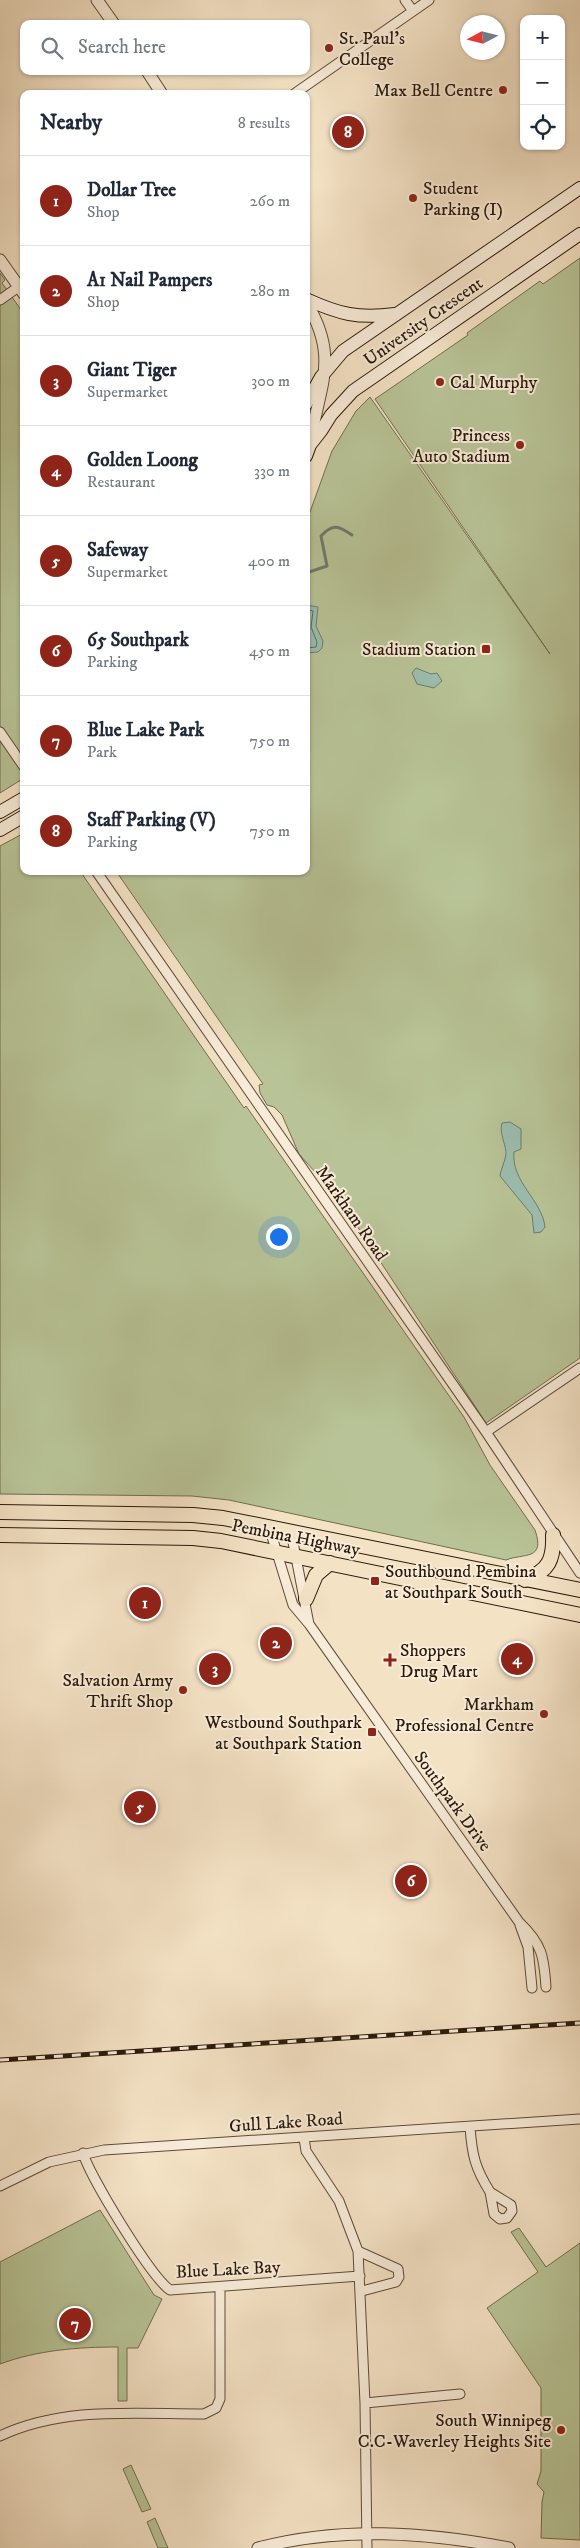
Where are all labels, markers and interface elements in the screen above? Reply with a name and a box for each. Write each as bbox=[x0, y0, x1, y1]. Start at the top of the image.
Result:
north arrow bbox=[460, 15, 505, 60]
map controls bbox=[520, 15, 565, 150]
button: + bbox=[520, 15, 565, 60]
search box bbox=[20, 20, 310, 75]
place label: St. Paul's College bbox=[339, 28, 405, 71]
icon: search bbox=[38, 34, 66, 62]
text: Search here bbox=[78, 36, 166, 59]
marker: St. Paul's College bbox=[323, 42, 335, 54]
button: − bbox=[520, 60, 565, 105]
place label: Max Bell Centre bbox=[374, 80, 493, 102]
marker: Max Bell Centre bbox=[497, 84, 509, 96]
button: locate bbox=[520, 105, 565, 150]
text: Nearby bbox=[40, 110, 102, 136]
text: 8 results bbox=[238, 113, 290, 133]
pin: 8 bbox=[332, 113, 364, 151]
place label: Student Parking (I) bbox=[423, 178, 503, 221]
text: Dollar Tree bbox=[87, 179, 176, 202]
text: 1 bbox=[53, 191, 59, 211]
text: 260 m bbox=[250, 191, 290, 211]
marker: Student Parking (I) bbox=[407, 192, 419, 204]
text: Shop bbox=[87, 202, 120, 222]
text: A1 Nail Pampers bbox=[87, 269, 212, 292]
street label: University Crescent bbox=[360, 272, 488, 371]
text: 2 bbox=[52, 281, 60, 301]
text: 280 m bbox=[250, 281, 290, 301]
text: Shop bbox=[87, 292, 120, 312]
text: Giant Tiger bbox=[87, 359, 177, 382]
text: 3 bbox=[53, 371, 59, 391]
text: 300 m bbox=[251, 371, 290, 391]
place label: Cal Murphy bbox=[450, 372, 538, 394]
marker: Cal Murphy bbox=[434, 376, 446, 388]
text: Supermarket bbox=[87, 382, 168, 402]
place label: Princess Auto Stadium bbox=[413, 425, 510, 468]
marker: Princess Auto Stadium bbox=[514, 439, 526, 451]
text: Golden Loong bbox=[87, 449, 198, 472]
text: 4 bbox=[51, 461, 61, 481]
text: 330 m bbox=[254, 461, 290, 481]
text: Restaurant bbox=[87, 472, 155, 492]
text: Safeway bbox=[87, 539, 148, 562]
text: 5 bbox=[52, 551, 60, 571]
text: 400 m bbox=[248, 551, 290, 571]
text: Supermarket bbox=[87, 562, 168, 582]
text: 65 Southpark bbox=[87, 629, 189, 652]
place label: Stadium Station bbox=[362, 639, 477, 661]
text: 6 bbox=[52, 641, 60, 661]
text: 450 m bbox=[249, 641, 290, 661]
marker: Stadium Station bbox=[480, 643, 492, 655]
text: Parking bbox=[87, 652, 137, 672]
text: Blue Lake Park bbox=[87, 719, 204, 742]
text: 7 bbox=[52, 731, 60, 751]
text: 750 m bbox=[250, 731, 290, 751]
text: Park bbox=[87, 742, 117, 762]
text: Staff Parking (V) bbox=[87, 809, 216, 832]
text: 8 bbox=[52, 821, 60, 841]
text: 750 m bbox=[250, 821, 290, 841]
text: Parking bbox=[87, 832, 137, 852]
street label: Markham Road bbox=[310, 1162, 392, 1266]
your location bbox=[266, 1224, 292, 1250]
street label: Pembina Highway bbox=[230, 1515, 362, 1561]
place label: Southbound Pembina at Southpark South bbox=[385, 1561, 537, 1604]
marker: Southbound Pembina at Southpark South bbox=[369, 1575, 381, 1587]
pin: 1 bbox=[129, 1584, 161, 1622]
pin: 2 bbox=[260, 1624, 292, 1662]
place label: Shoppers Drug Mart bbox=[400, 1640, 478, 1683]
pin: 4 bbox=[501, 1640, 533, 1678]
pin: 3 bbox=[199, 1650, 231, 1688]
marker: Shoppers Drug Mart bbox=[384, 1654, 396, 1666]
place label: Salvation Army Thrift Shop bbox=[63, 1670, 173, 1713]
marker: Salvation Army Thrift Shop bbox=[177, 1684, 189, 1696]
place label: Markham Professional Centre bbox=[395, 1694, 534, 1737]
marker: Markham Professional Centre bbox=[538, 1708, 550, 1720]
place label: Westbound Southpark at Southpark Station bbox=[204, 1712, 363, 1755]
marker: Westbound Southpark at Southpark Station bbox=[366, 1726, 378, 1738]
street label: Southpark Drive bbox=[409, 1747, 496, 1856]
pin: 5 bbox=[124, 1788, 156, 1826]
pin: 6 bbox=[395, 1862, 427, 1900]
street label: Gull Lake Road bbox=[228, 2108, 344, 2138]
street label: Blue Lake Bay bbox=[175, 2256, 281, 2284]
pin: 7 bbox=[59, 2305, 91, 2343]
place label: South Winnipeg C.C-Waverley Heights Site bbox=[358, 2410, 551, 2453]
marker: South Winnipeg C.C-Waverley Heights Site bbox=[555, 2424, 567, 2436]

